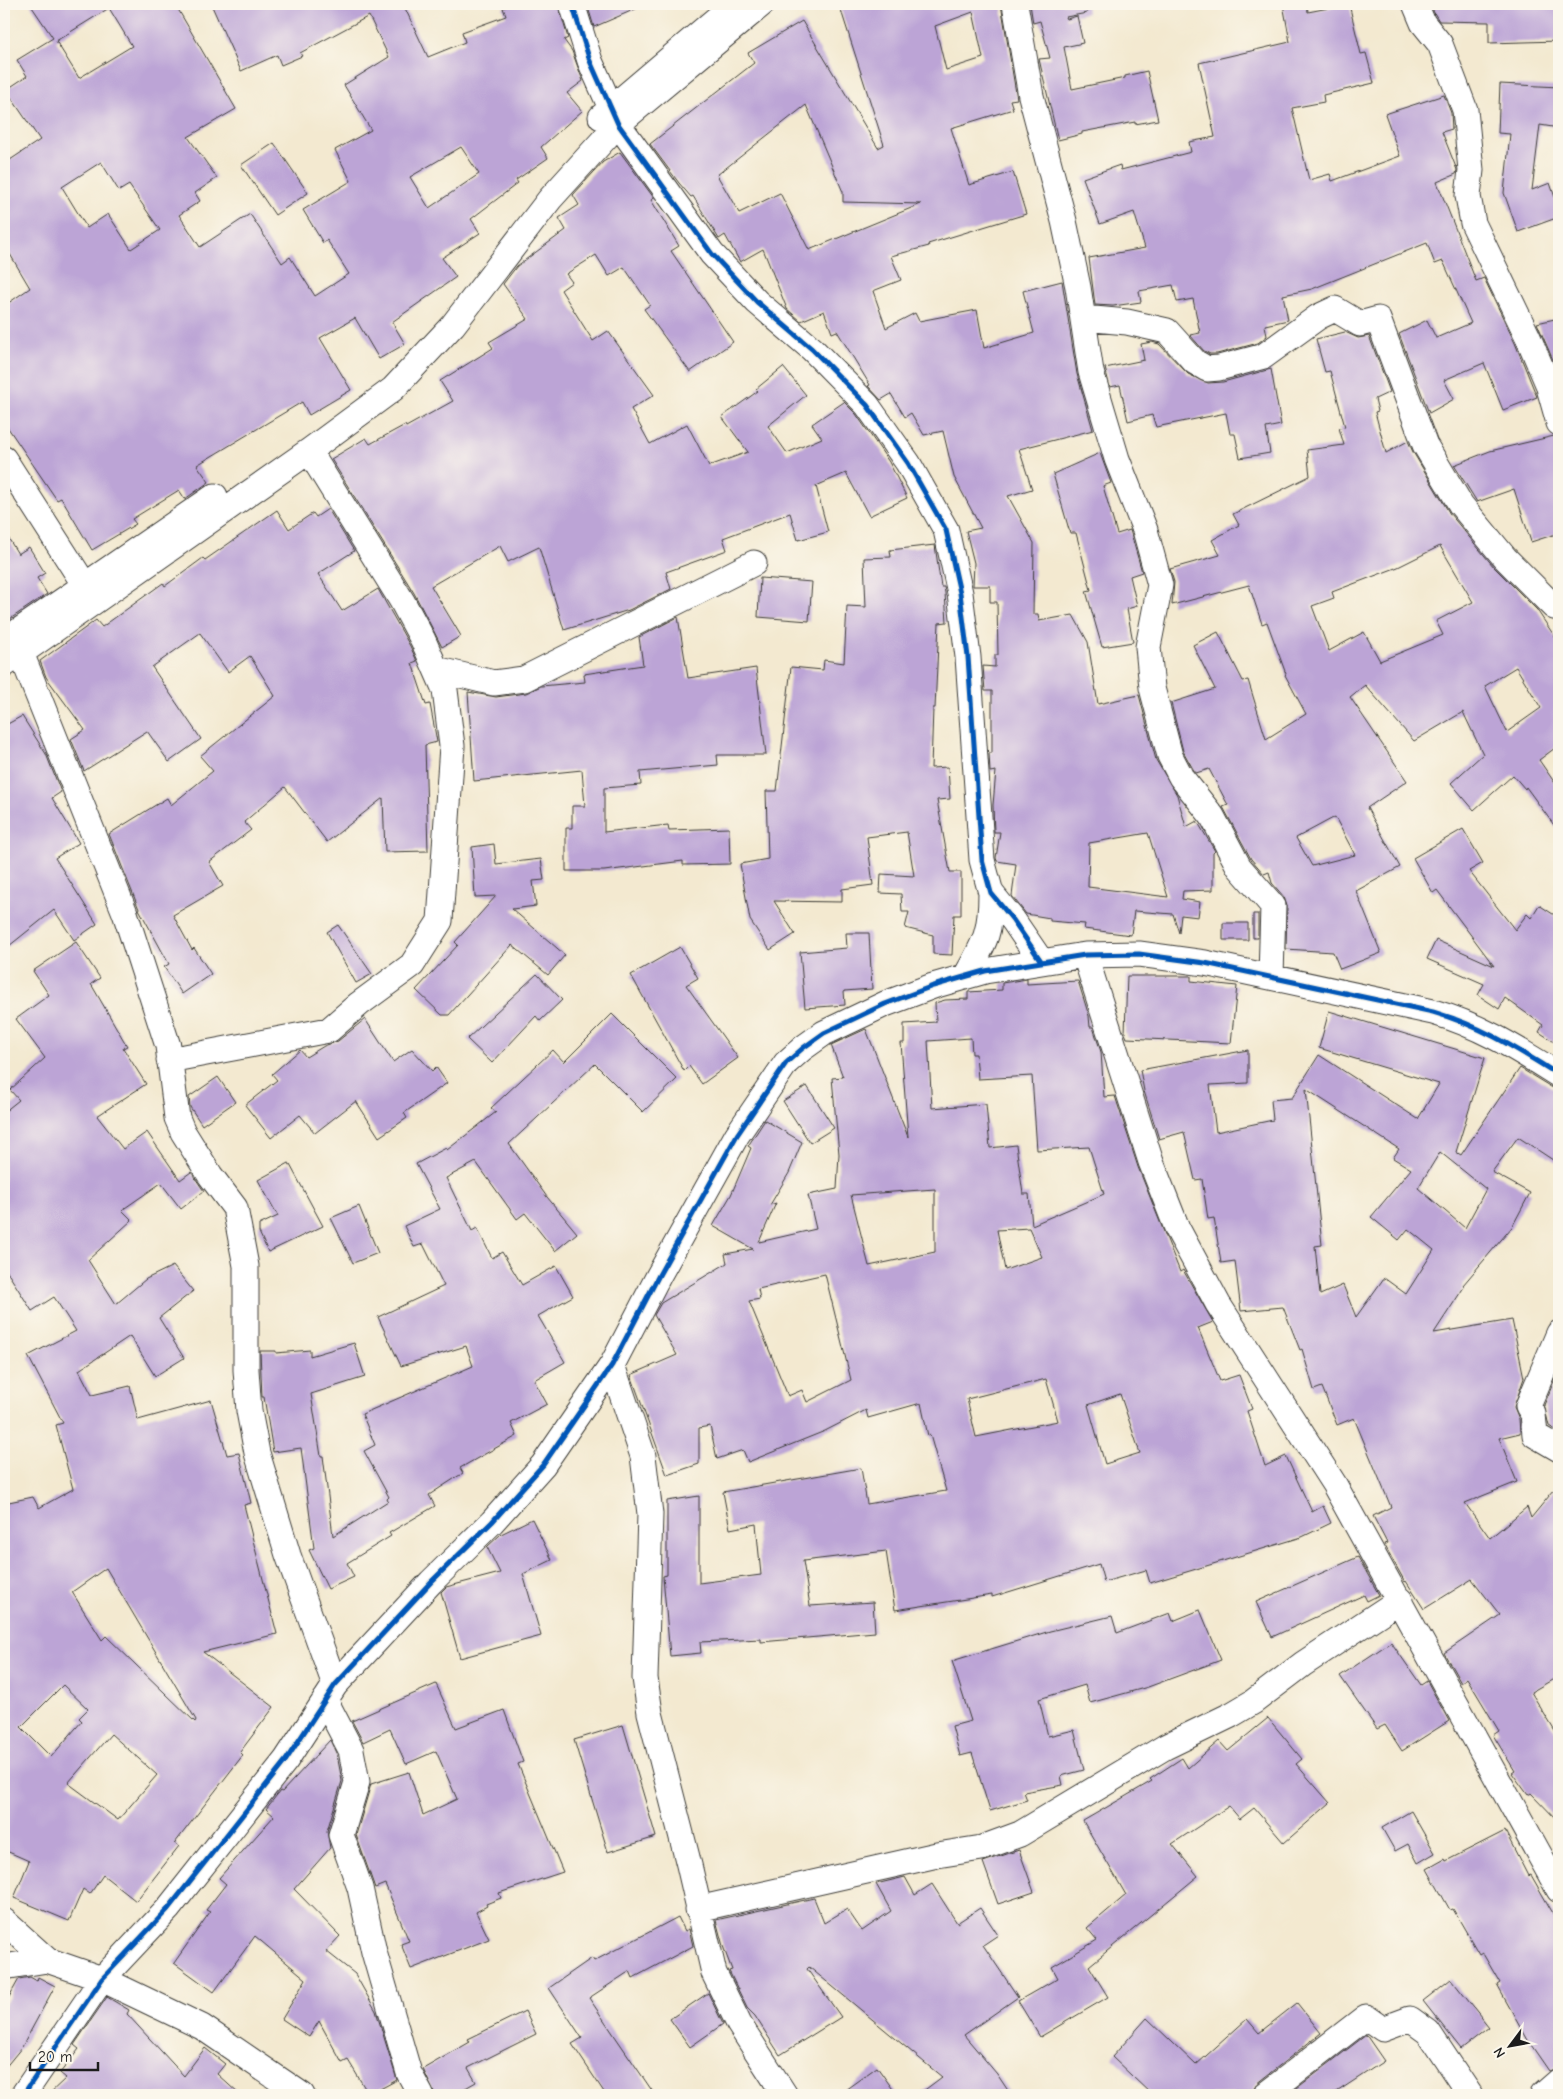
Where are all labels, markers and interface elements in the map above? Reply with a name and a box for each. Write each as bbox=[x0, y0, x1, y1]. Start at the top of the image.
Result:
north arrow bbox=[1486, 2022, 1536, 2072]
scale bar bbox=[30, 2039, 98, 2071]
text: N bbox=[1490, 2044, 1509, 2061]
text: 20 m bbox=[38, 2048, 72, 2066]

